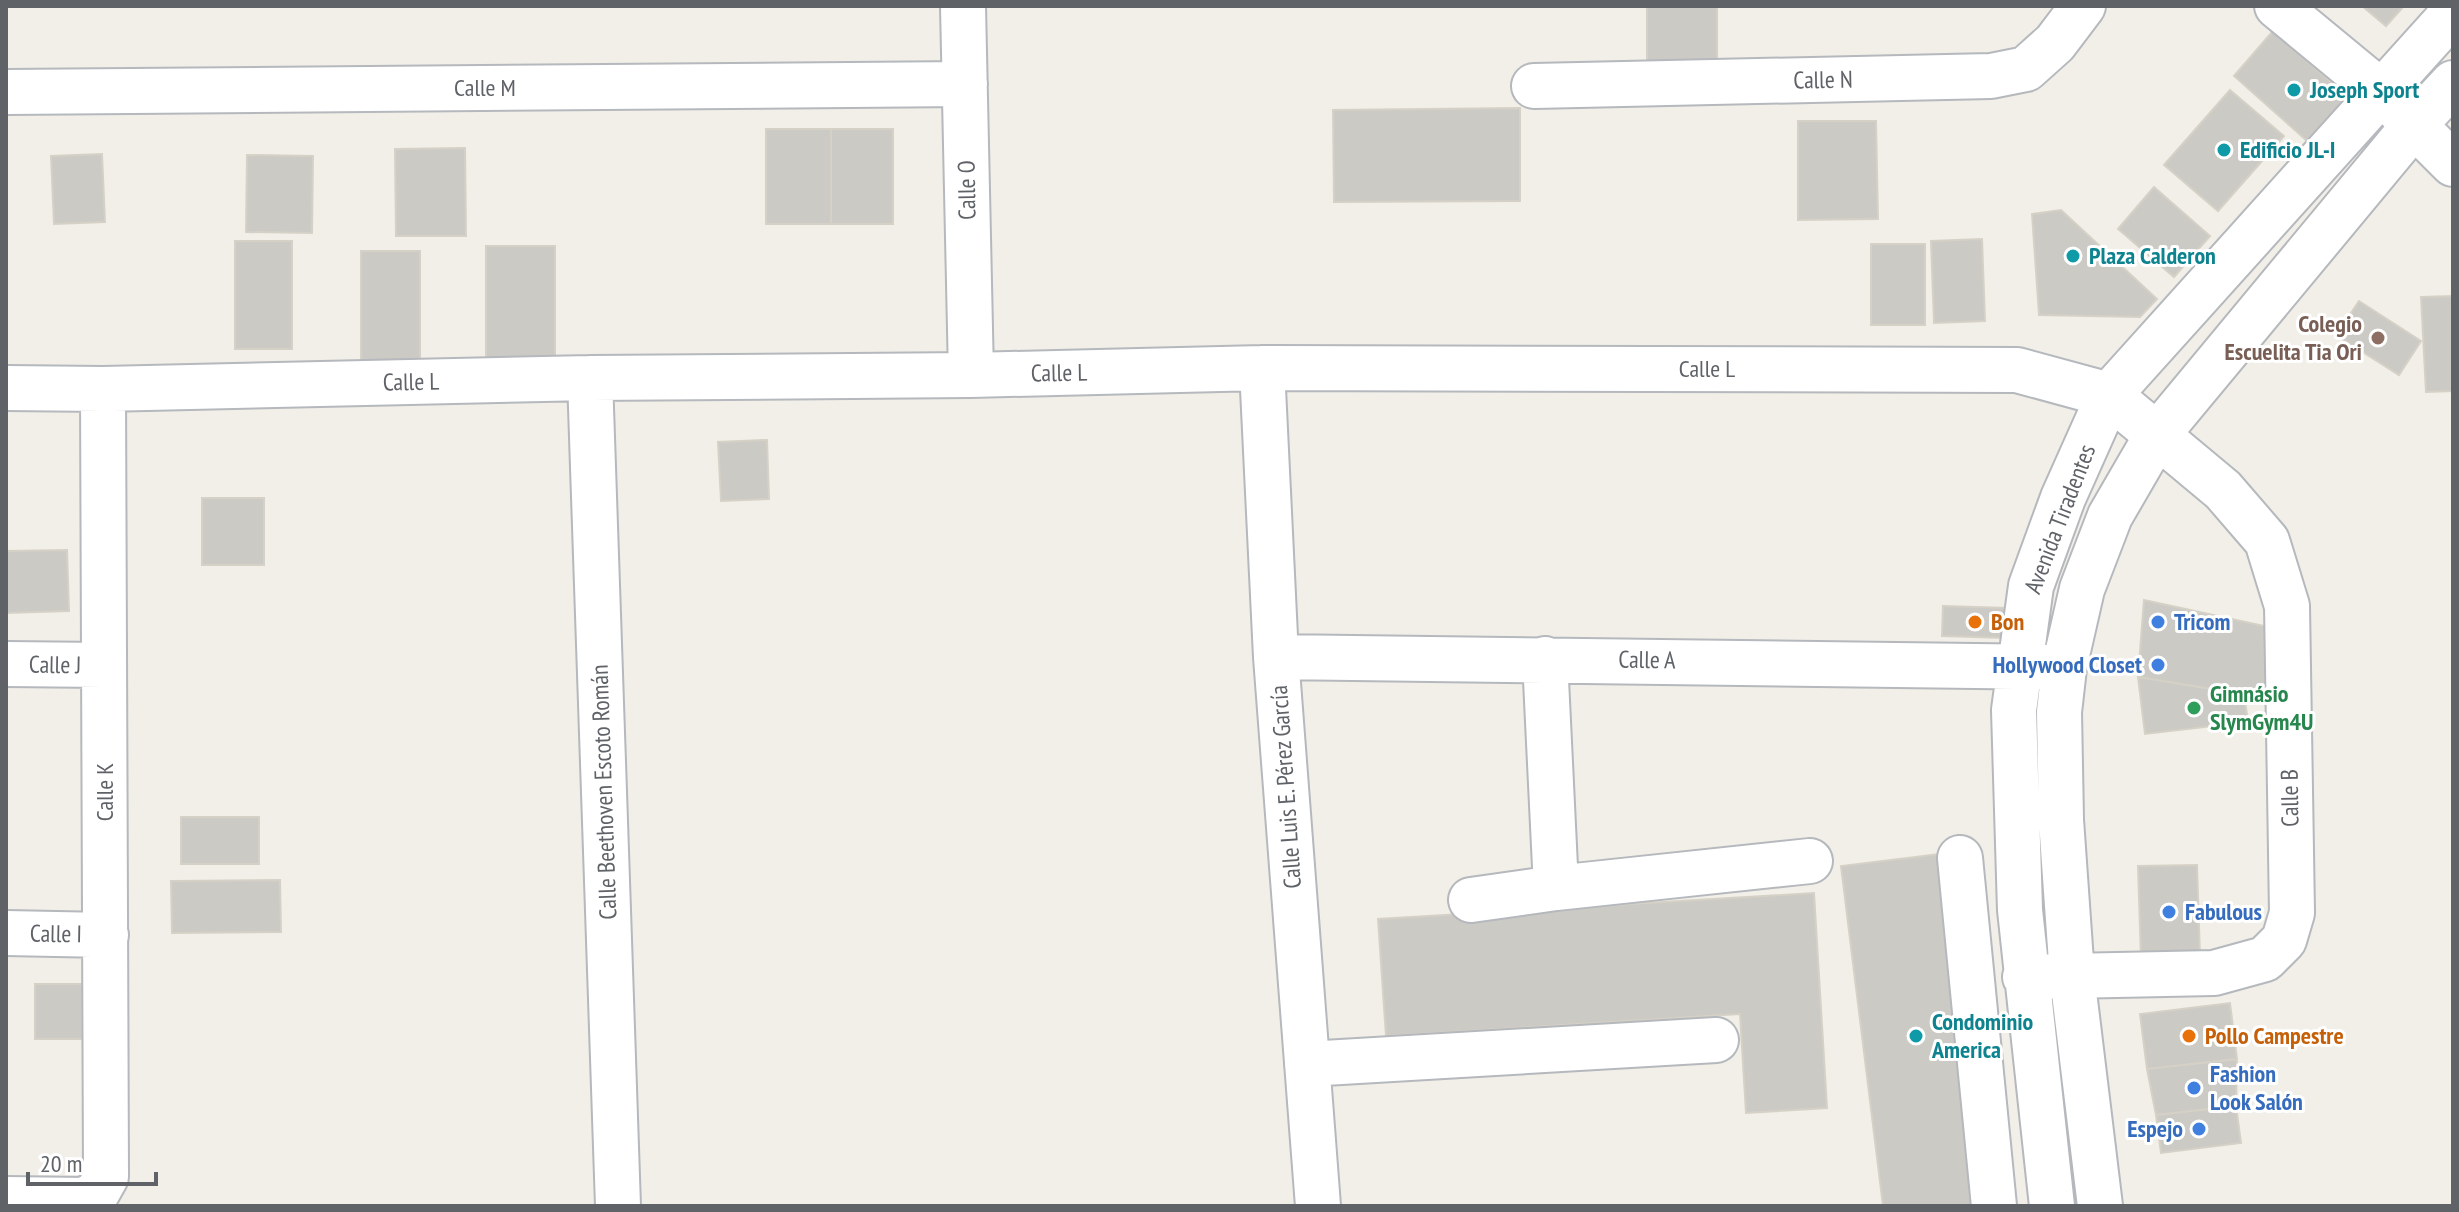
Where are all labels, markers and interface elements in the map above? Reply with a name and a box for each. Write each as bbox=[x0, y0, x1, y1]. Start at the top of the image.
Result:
street label: Calle N bbox=[1793, 63, 1853, 96]
street label: Calle M bbox=[454, 72, 516, 103]
place label: Joseph Sport bbox=[2309, 74, 2419, 105]
marker: Joseph Sport bbox=[2285, 81, 2303, 99]
place label: Edificio JL-I bbox=[2240, 134, 2336, 165]
marker: Edificio JL-I bbox=[2215, 141, 2233, 159]
street label: Calle O bbox=[950, 160, 983, 220]
place label: Plaza Calderon bbox=[2089, 240, 2216, 271]
marker: Plaza Calderon bbox=[2064, 247, 2082, 265]
place label: Colegio Escuelita Tia Ori bbox=[2225, 308, 2362, 367]
marker: Colegio Escuelita Tia Ori bbox=[2369, 329, 2387, 347]
street label: Calle L bbox=[1679, 353, 1735, 384]
street label: Calle L bbox=[1031, 357, 1088, 388]
street label: Calle L bbox=[383, 366, 440, 397]
street label: Avenida Tiradentes bbox=[2017, 440, 2102, 598]
place label: Bon bbox=[1991, 606, 2024, 637]
place label: Tricom bbox=[2174, 606, 2230, 637]
marker: Bon bbox=[1966, 613, 1984, 631]
marker: Tricom bbox=[2149, 613, 2167, 631]
street label: Calle A bbox=[1618, 644, 1677, 676]
street label: Calle J bbox=[29, 649, 81, 680]
place label: Hollywood Closet bbox=[1993, 649, 2142, 680]
marker: Hollywood Closet bbox=[2149, 656, 2167, 674]
street label: Calle Beethoven Escoto Román bbox=[584, 664, 623, 920]
place label: Gimnásio SlymGym4U bbox=[2210, 678, 2313, 737]
street label: Calle Luis E. Pérez García bbox=[1263, 684, 1308, 890]
marker: Gimnásio SlymGym4U bbox=[2185, 699, 2203, 717]
street label: Calle K bbox=[89, 763, 120, 821]
street label: Calle B bbox=[2273, 769, 2306, 827]
place label: Fabulous bbox=[2185, 896, 2262, 927]
marker: Fabulous bbox=[2160, 903, 2178, 921]
street label: Calle I bbox=[30, 918, 82, 949]
place label: Condominio America bbox=[1931, 1006, 2034, 1065]
place label: Pollo Campestre bbox=[2205, 1020, 2344, 1051]
marker: Condominio America bbox=[1907, 1027, 1925, 1045]
marker: Pollo Campestre bbox=[2180, 1027, 2198, 1045]
place label: Fashion Look Salón bbox=[2210, 1058, 2303, 1117]
marker: Fashion Look Salón bbox=[2185, 1079, 2203, 1097]
place label: Espejo bbox=[2127, 1113, 2183, 1144]
marker: Espejo bbox=[2190, 1120, 2208, 1138]
scale bar bbox=[28, 1136, 156, 1186]
text: 20 m bbox=[40, 1148, 82, 1179]

